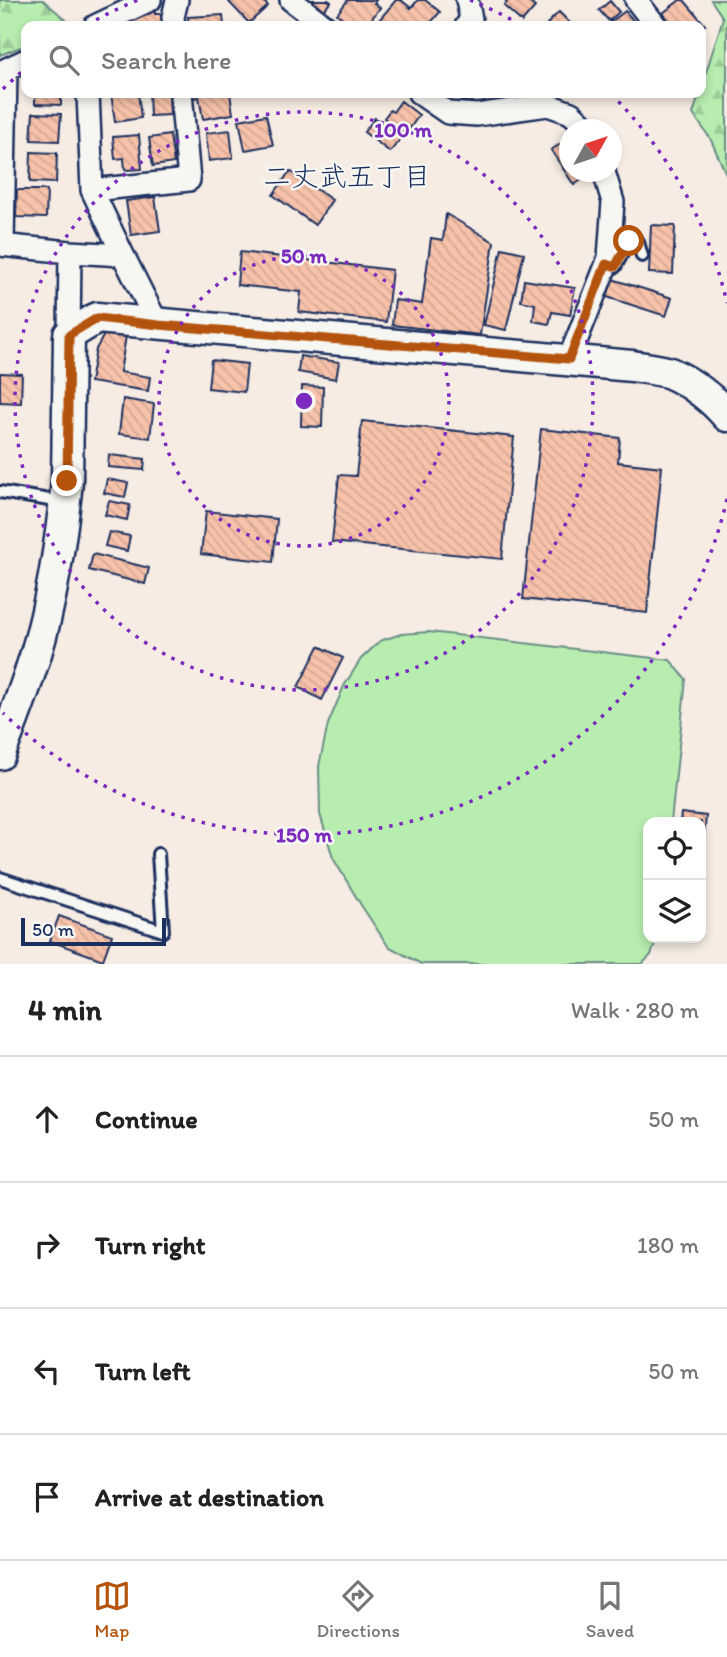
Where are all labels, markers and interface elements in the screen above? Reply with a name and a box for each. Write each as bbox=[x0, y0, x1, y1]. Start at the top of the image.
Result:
search box bbox=[21, 21, 706, 98]
icon: search bbox=[45, 41, 83, 79]
text: Search here bbox=[101, 44, 231, 76]
text: 100 m bbox=[374, 117, 432, 142]
north arrow bbox=[559, 119, 622, 182]
district label: 二丈武五丁目 bbox=[263, 159, 431, 193]
route start bbox=[613, 225, 644, 256]
text: 50 m bbox=[281, 243, 328, 268]
centre of rings bbox=[292, 389, 316, 413]
route end bbox=[51, 465, 82, 496]
map controls bbox=[643, 817, 706, 943]
button: locate bbox=[643, 817, 706, 880]
text: 150 m bbox=[276, 822, 332, 847]
button: layers bbox=[643, 880, 706, 943]
scale bar bbox=[21, 915, 166, 947]
text: 50 m bbox=[32, 918, 74, 941]
text: 4 min bbox=[28, 991, 102, 1028]
text: Walk · 280 m bbox=[571, 996, 699, 1024]
icon: ahead bbox=[28, 1100, 66, 1138]
text: Continue bbox=[95, 1103, 198, 1135]
text: 50 m bbox=[648, 1105, 699, 1133]
icon: right bbox=[28, 1226, 66, 1264]
text: Turn right bbox=[95, 1229, 206, 1261]
text: 180 m bbox=[637, 1231, 699, 1259]
icon: left bbox=[28, 1352, 66, 1390]
text: Turn left bbox=[95, 1355, 191, 1387]
text: 50 m bbox=[648, 1357, 699, 1385]
icon: arrive bbox=[28, 1478, 66, 1516]
text: Arrive at destination bbox=[95, 1481, 324, 1513]
tab: Map bbox=[93, 1577, 131, 1642]
tab: Directions bbox=[316, 1577, 400, 1642]
tab: Saved bbox=[586, 1577, 634, 1642]

